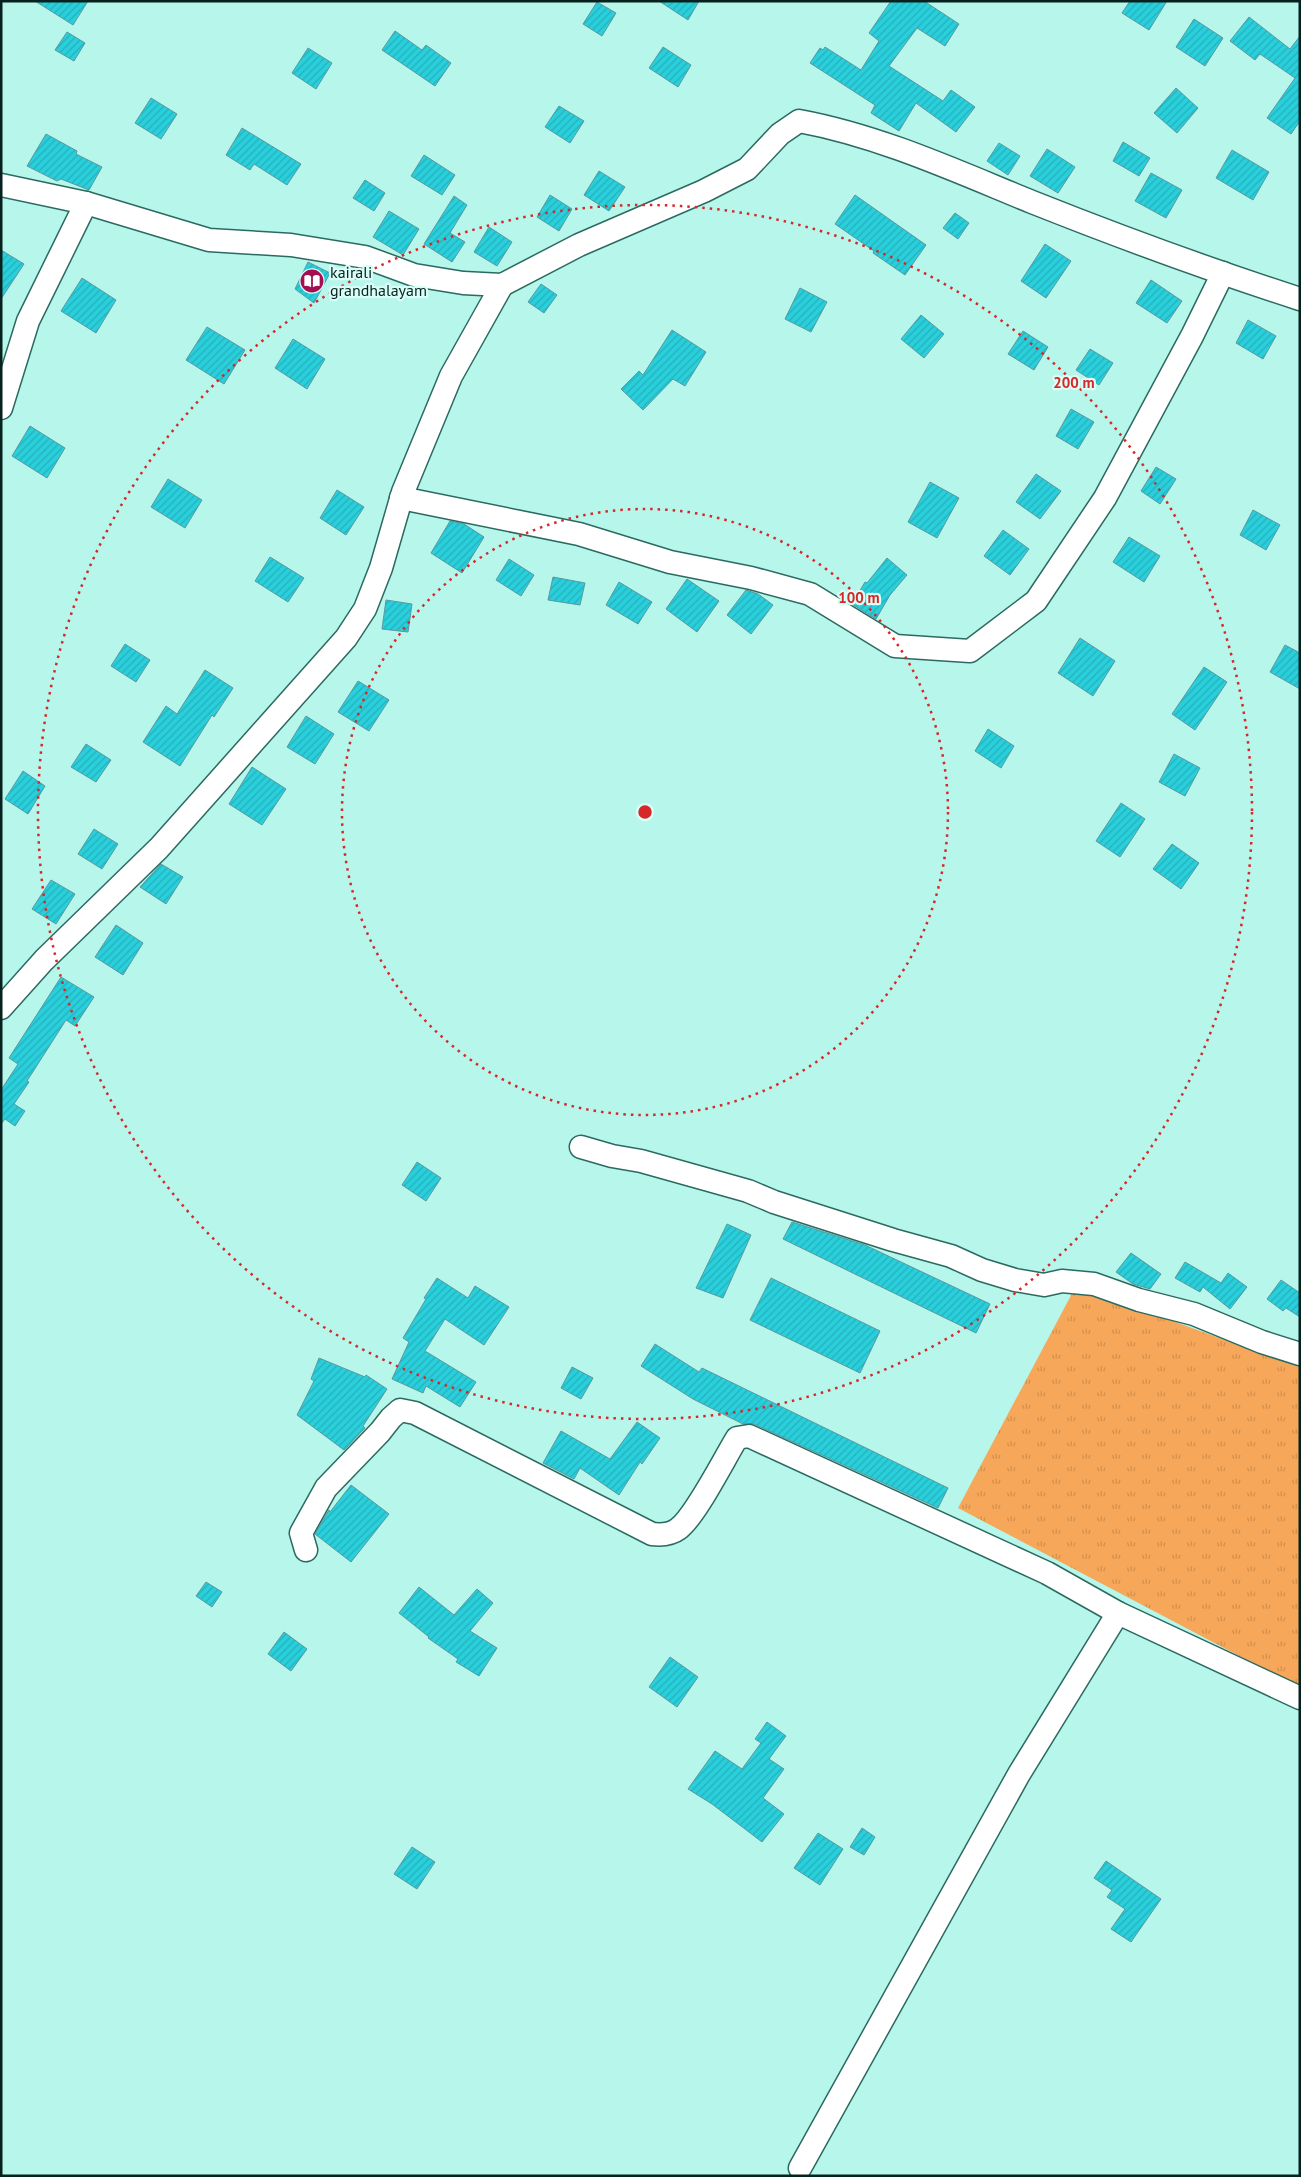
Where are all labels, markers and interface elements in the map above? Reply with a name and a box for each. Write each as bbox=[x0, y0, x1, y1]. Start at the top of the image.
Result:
place label: kairali grandhalayam bbox=[330, 262, 427, 300]
library icon: kairali grandhalayam bbox=[299, 268, 325, 294]
text: 200 m bbox=[1053, 373, 1095, 392]
text: 100 m bbox=[838, 588, 880, 607]
centre of rings bbox=[636, 803, 654, 821]

